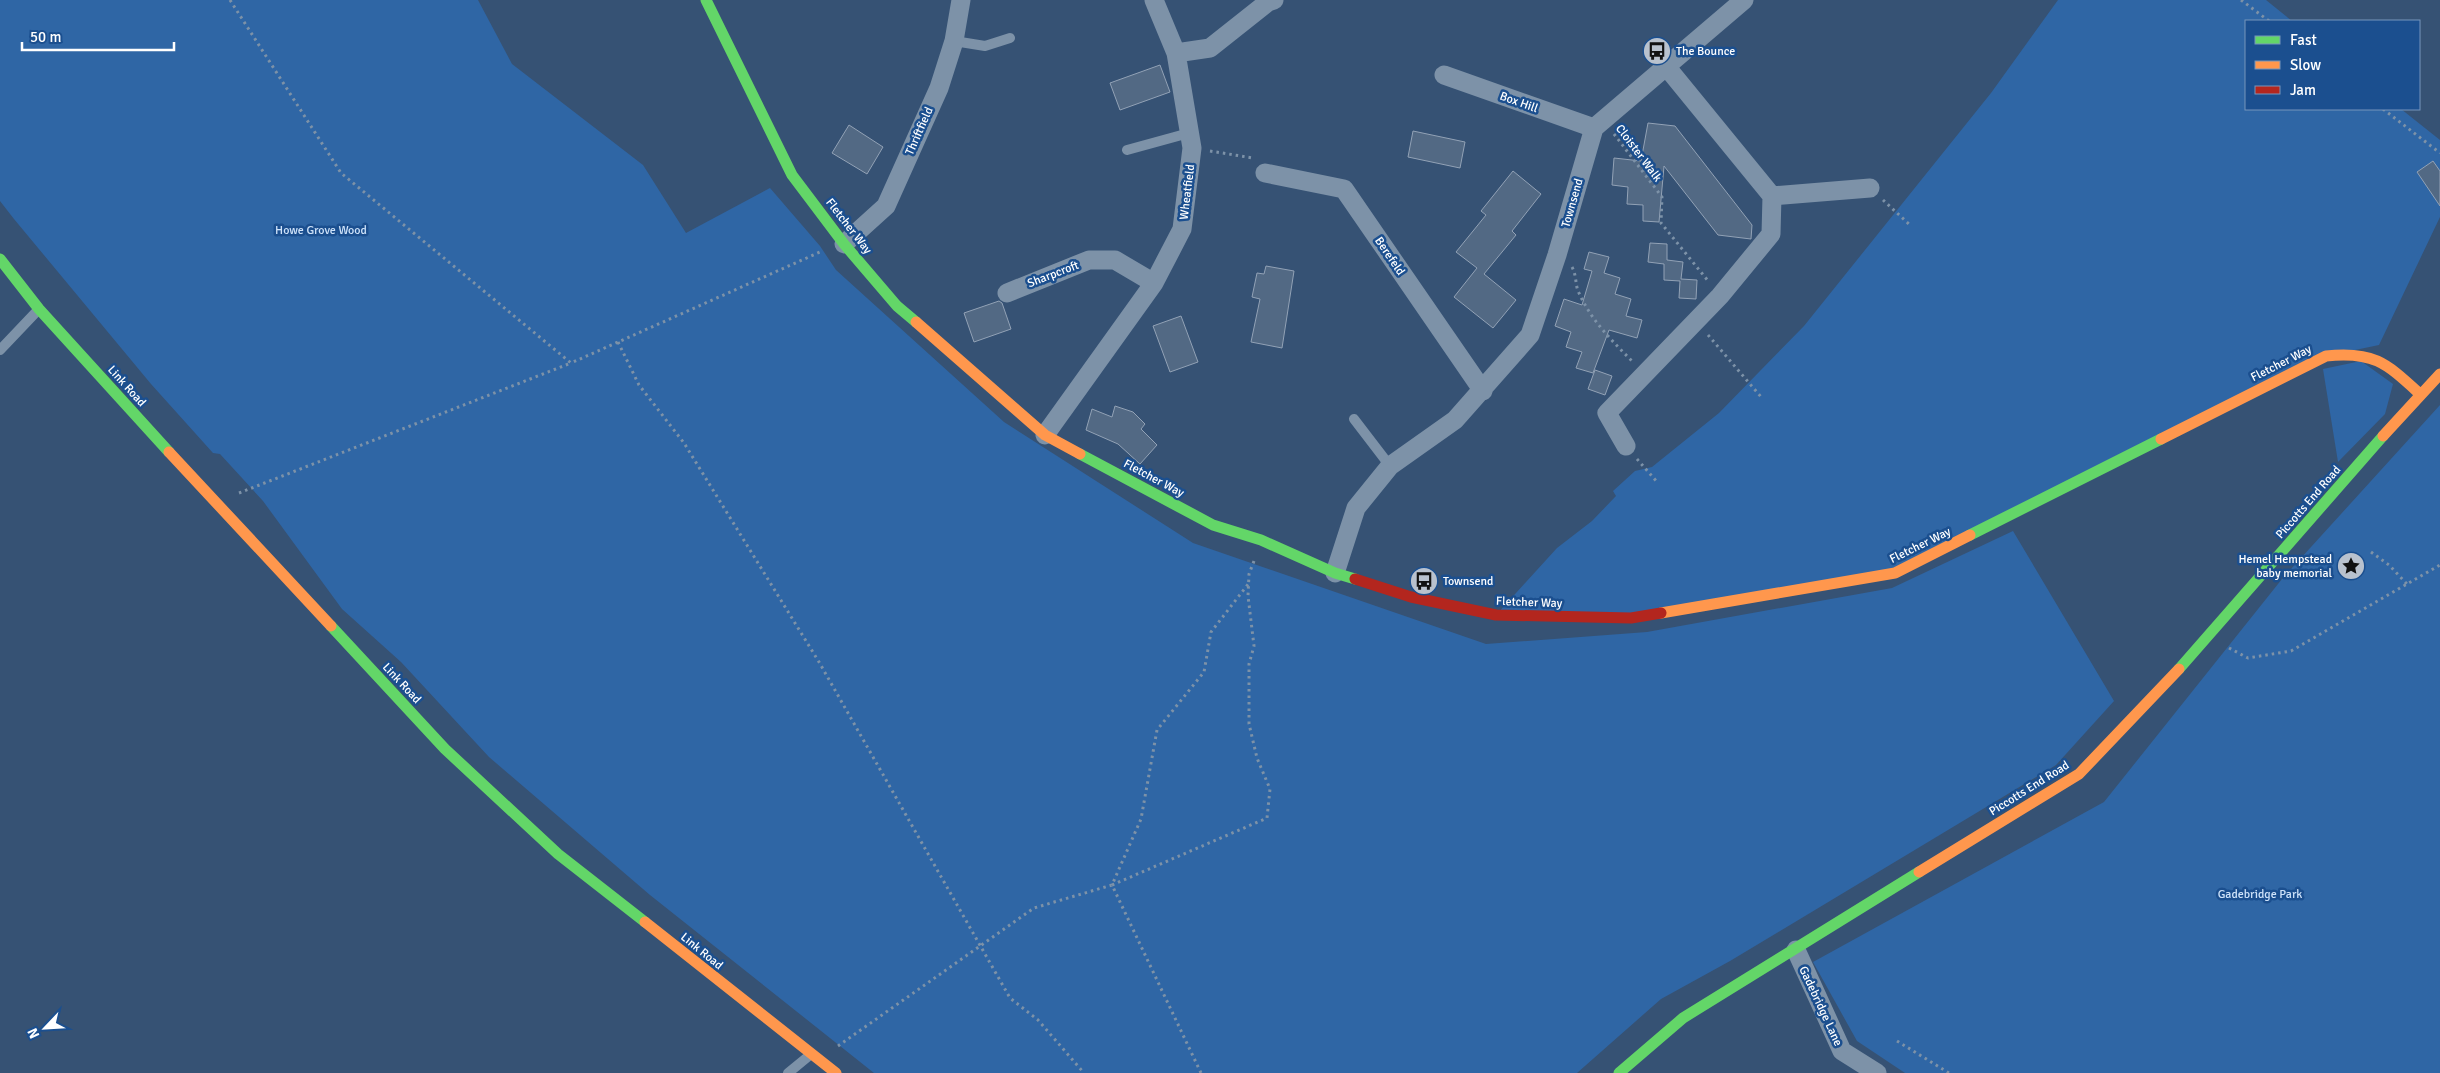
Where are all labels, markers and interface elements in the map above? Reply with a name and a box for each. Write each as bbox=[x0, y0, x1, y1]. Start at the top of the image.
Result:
scale bar bbox=[22, 20, 175, 52]
legend bbox=[2245, 20, 2420, 110]
text: 50 m bbox=[30, 28, 61, 46]
text: Fast bbox=[2290, 31, 2317, 49]
bus stop icon: The Bounce bbox=[1642, 36, 1672, 66]
place label: The Bounce bbox=[1676, 44, 1735, 59]
text: Slow bbox=[2290, 56, 2321, 74]
text: Jam bbox=[2290, 81, 2316, 99]
street label: Box Hill bbox=[1498, 89, 1540, 116]
street label: Thriftfield bbox=[902, 105, 937, 158]
street label: Cloister Walk bbox=[1612, 122, 1665, 185]
street label: Wheatfield bbox=[1177, 163, 1198, 221]
street label: Townsend bbox=[1558, 177, 1587, 229]
street label: Fletcher Way bbox=[822, 196, 875, 257]
park label: Howe Grove Wood bbox=[275, 223, 367, 238]
street label: Berefeld bbox=[1371, 234, 1408, 278]
street label: Sharpcroft bbox=[1025, 258, 1081, 291]
street label: Fletcher Way bbox=[2248, 342, 2315, 385]
street label: Link Road bbox=[104, 363, 149, 410]
street label: Fletcher Way bbox=[1121, 456, 1187, 501]
street label: Piccotts End Road bbox=[2273, 463, 2344, 542]
street label: Fletcher Way bbox=[1887, 524, 1954, 567]
place icon: Hemel Hempstead baby memorial bbox=[2336, 551, 2366, 581]
place label: Hemel Hempstead baby memorial bbox=[2238, 552, 2332, 581]
bus stop icon: Townsend bbox=[1409, 566, 1439, 596]
place label: Townsend bbox=[1443, 574, 1493, 589]
street label: Fletcher Way bbox=[1496, 594, 1563, 611]
street label: Link Road bbox=[379, 660, 424, 707]
street label: Piccotts End Road bbox=[1986, 758, 2072, 819]
park label: Gadebridge Park bbox=[2218, 887, 2302, 902]
street label: Link Road bbox=[677, 930, 726, 973]
street label: Gadebridge Lane bbox=[1795, 964, 1846, 1049]
north arrow bbox=[20, 1003, 70, 1053]
text: N bbox=[24, 1025, 43, 1041]

